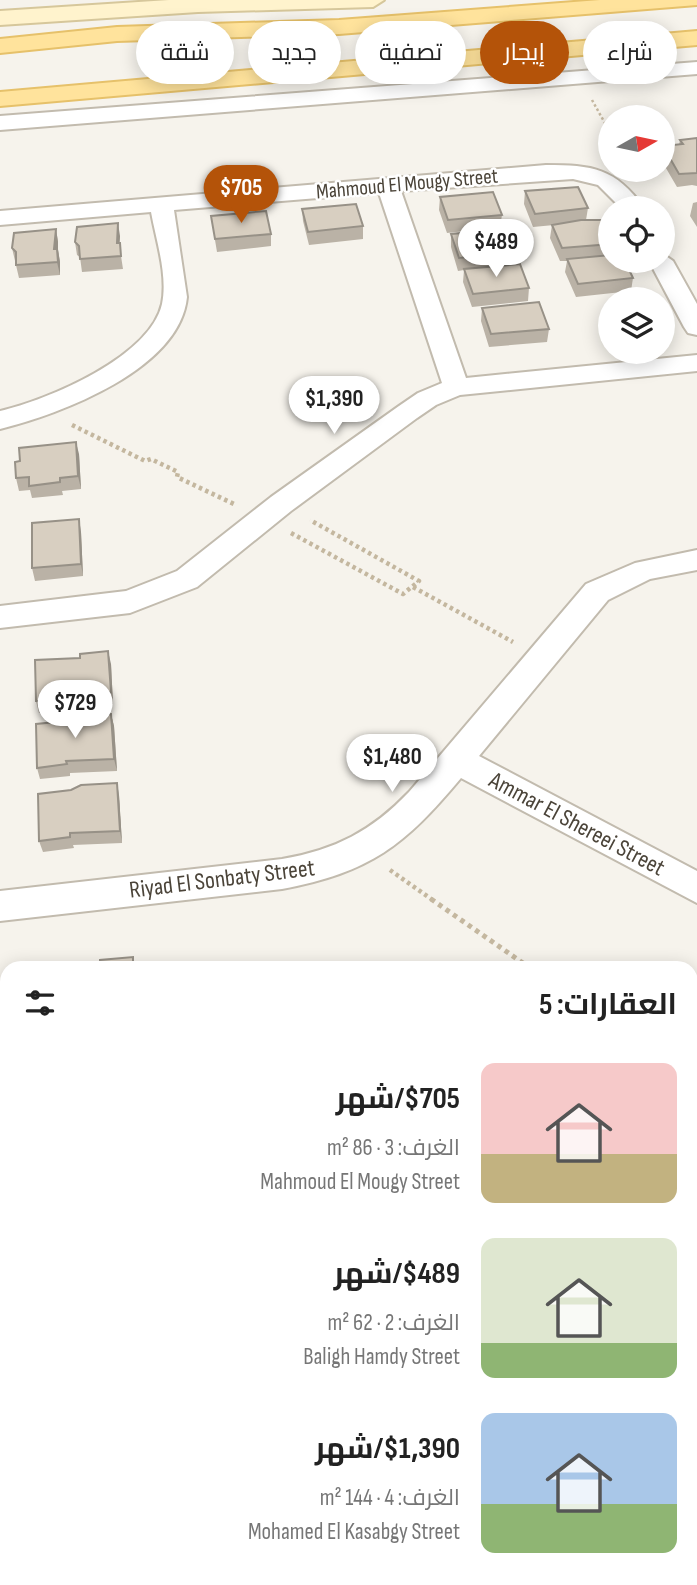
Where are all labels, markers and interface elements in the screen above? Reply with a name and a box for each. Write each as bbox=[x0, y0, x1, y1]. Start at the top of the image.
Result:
chip: شقة bbox=[136, 21, 234, 84]
chip: جديد bbox=[248, 21, 341, 84]
chip: تصفية bbox=[355, 21, 466, 84]
chip: إيجار bbox=[480, 21, 569, 84]
chip: شراء bbox=[583, 21, 677, 84]
north arrow bbox=[598, 105, 676, 182]
map controls bbox=[598, 105, 675, 364]
street label: Mahmoud El Mougy Street bbox=[315, 164, 499, 204]
pin: $705 bbox=[200, 166, 282, 225]
text: $705 bbox=[220, 174, 262, 202]
button: locate bbox=[598, 196, 675, 273]
pin: $489 bbox=[455, 219, 537, 279]
text: $489 bbox=[474, 228, 518, 256]
button: layers bbox=[598, 287, 675, 364]
pin: $1,390 bbox=[277, 376, 391, 436]
text: $1,390 bbox=[305, 385, 363, 413]
pin: $729 bbox=[34, 680, 116, 740]
text: $729 bbox=[54, 689, 96, 717]
pin: $1,480 bbox=[335, 734, 449, 794]
text: $1,480 bbox=[362, 743, 422, 771]
street label: Ammar El Shereei Street bbox=[483, 765, 670, 882]
street label: Riyad El Sonbaty Street bbox=[128, 853, 316, 905]
icon: filters bbox=[21, 984, 59, 1022]
text: العقارات: 5 bbox=[539, 987, 677, 1023]
text: $705/شهر bbox=[336, 1081, 460, 1117]
icon: home bbox=[537, 1091, 621, 1175]
text: الغرف: 3 · 86 m² bbox=[327, 1134, 460, 1162]
text: Mahmoud El Mougy Street bbox=[260, 1168, 460, 1196]
text: $489/شهر bbox=[334, 1256, 460, 1292]
icon: home bbox=[537, 1266, 621, 1350]
text: الغرف: 2 · 62 m² bbox=[327, 1309, 460, 1337]
text: Baligh Hamdy Street bbox=[303, 1343, 460, 1371]
text: $1,390/شهر bbox=[315, 1431, 460, 1467]
icon: home bbox=[537, 1441, 621, 1525]
text: الغرف: 4 · 144 m² bbox=[320, 1484, 460, 1512]
text: Mohamed El Kasabgy Street bbox=[248, 1518, 460, 1546]

